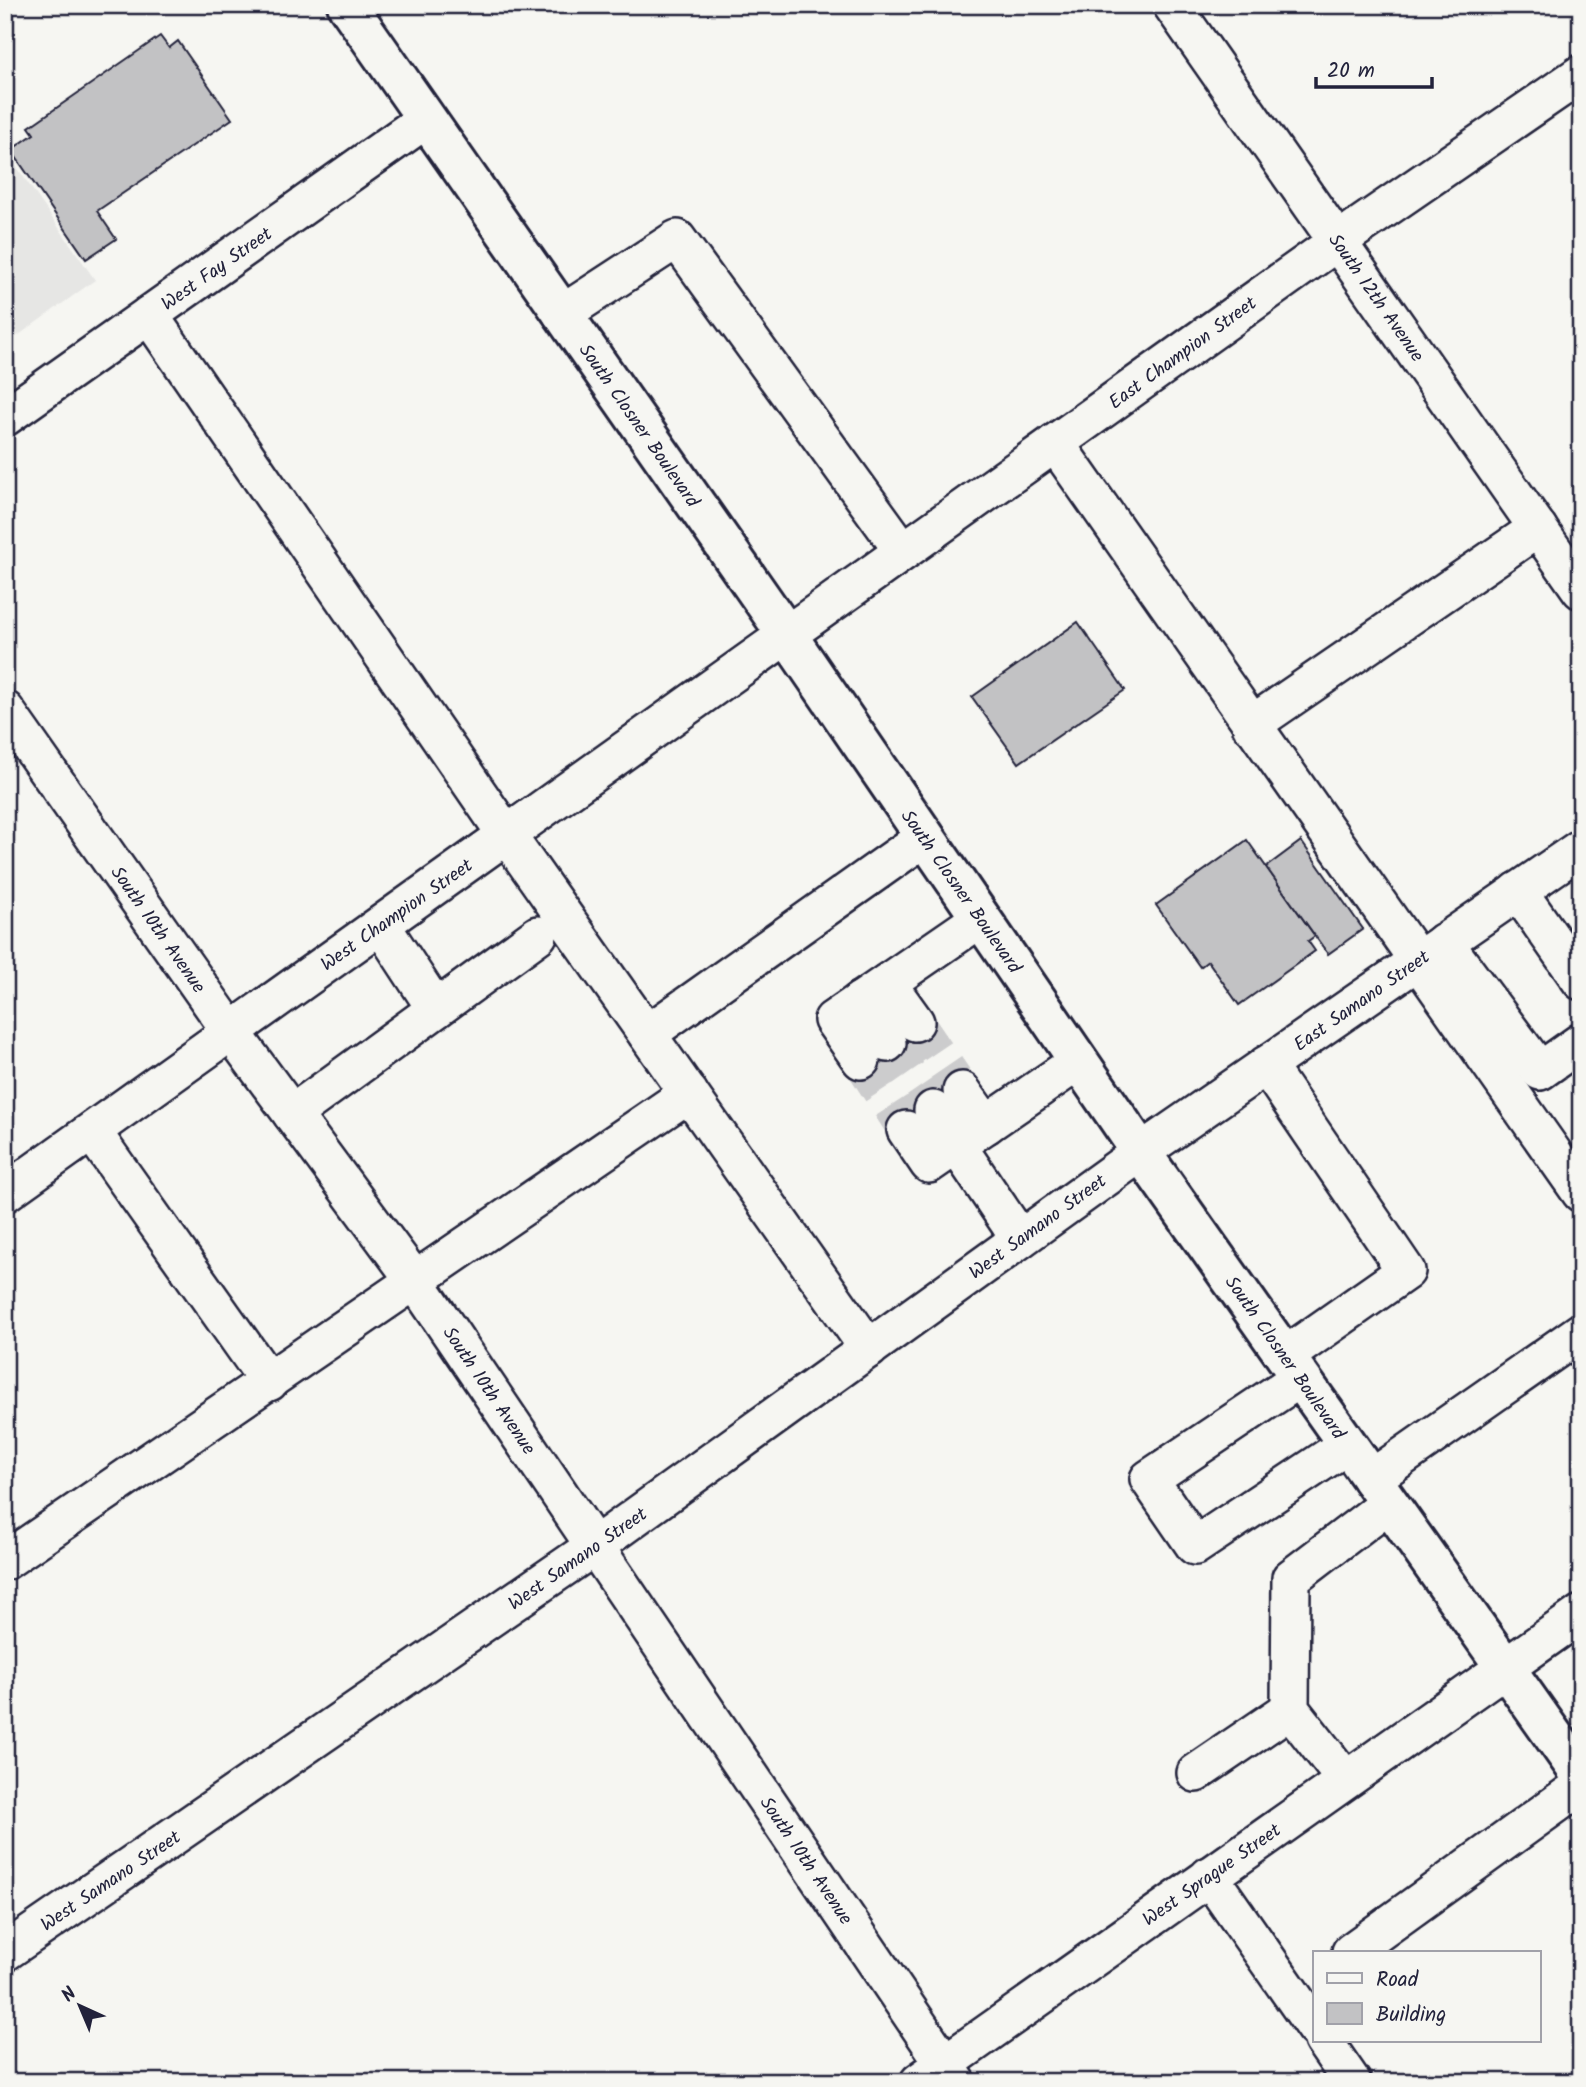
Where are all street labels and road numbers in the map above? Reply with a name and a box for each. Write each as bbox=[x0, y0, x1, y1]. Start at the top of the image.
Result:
street label: West Fay Street bbox=[155, 220, 280, 319]
street label: South 12th Avenue bbox=[1320, 228, 1431, 369]
street label: East Champion Street bbox=[1103, 289, 1264, 418]
street label: South Closner Boulevard bbox=[570, 338, 707, 515]
street label: South Closner Boulevard bbox=[892, 804, 1029, 981]
street label: West Champion Street bbox=[315, 851, 480, 980]
street label: South 10th Avenue bbox=[102, 860, 213, 1000]
street label: East Samano Street bbox=[1288, 943, 1437, 1060]
street label: West Samano Street bbox=[963, 1167, 1114, 1288]
street label: South Closner Boulevard bbox=[1216, 1270, 1353, 1447]
street label: South 10th Avenue bbox=[434, 1321, 543, 1462]
street label: West Samano Street bbox=[502, 1500, 654, 1619]
street label: South 10th Avenue bbox=[751, 1791, 860, 1932]
street label: West Sprague Street bbox=[1137, 1816, 1288, 1935]
street label: West Samano Street bbox=[35, 1823, 188, 1940]

